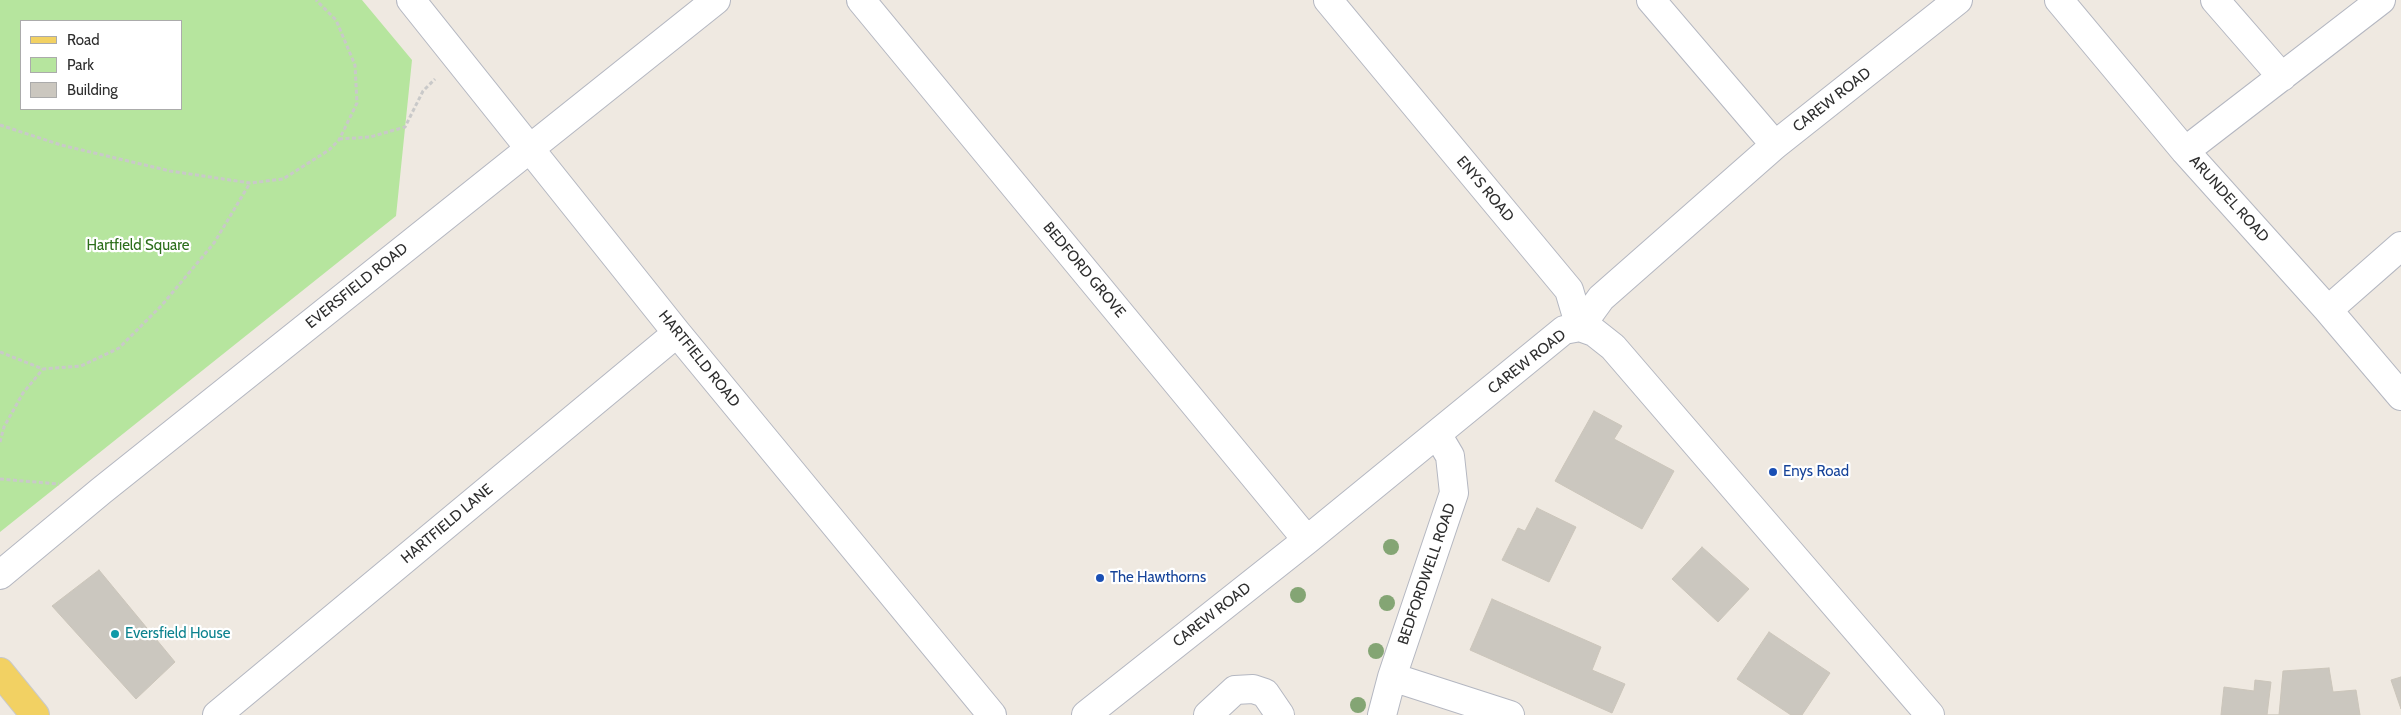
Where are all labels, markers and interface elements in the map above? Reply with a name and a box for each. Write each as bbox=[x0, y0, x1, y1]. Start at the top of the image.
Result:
legend bbox=[20, 20, 182, 110]
text: Road bbox=[67, 31, 100, 49]
text: Park bbox=[67, 56, 94, 74]
street label: CAREW ROAD bbox=[1789, 64, 1875, 136]
text: Building bbox=[67, 81, 118, 99]
street label: ARUNDEL ROAD bbox=[2185, 152, 2273, 246]
street label: ENYS ROAD bbox=[1452, 153, 1518, 225]
street label: BEDFORD GROVE bbox=[1039, 219, 1129, 321]
park label: Hartfield Square bbox=[87, 237, 189, 255]
street label: EVERSFIELD ROAD bbox=[302, 239, 412, 333]
street label: HARTFIELD ROAD bbox=[655, 307, 743, 411]
street label: CAREW ROAD bbox=[1484, 326, 1570, 398]
place label: Enys Road bbox=[1783, 463, 1849, 481]
marker: Enys Road bbox=[1767, 466, 1779, 478]
street label: HARTFIELD LANE bbox=[398, 480, 496, 568]
street label: BEDFORDWELL ROAD bbox=[1394, 501, 1460, 647]
place label: The Hawthorns bbox=[1110, 569, 1206, 587]
marker: The Hawthorns bbox=[1094, 572, 1106, 584]
street label: CAREW ROAD bbox=[1169, 579, 1255, 651]
place label: Eversfield House bbox=[125, 625, 230, 643]
marker: Eversfield House bbox=[109, 628, 121, 640]

